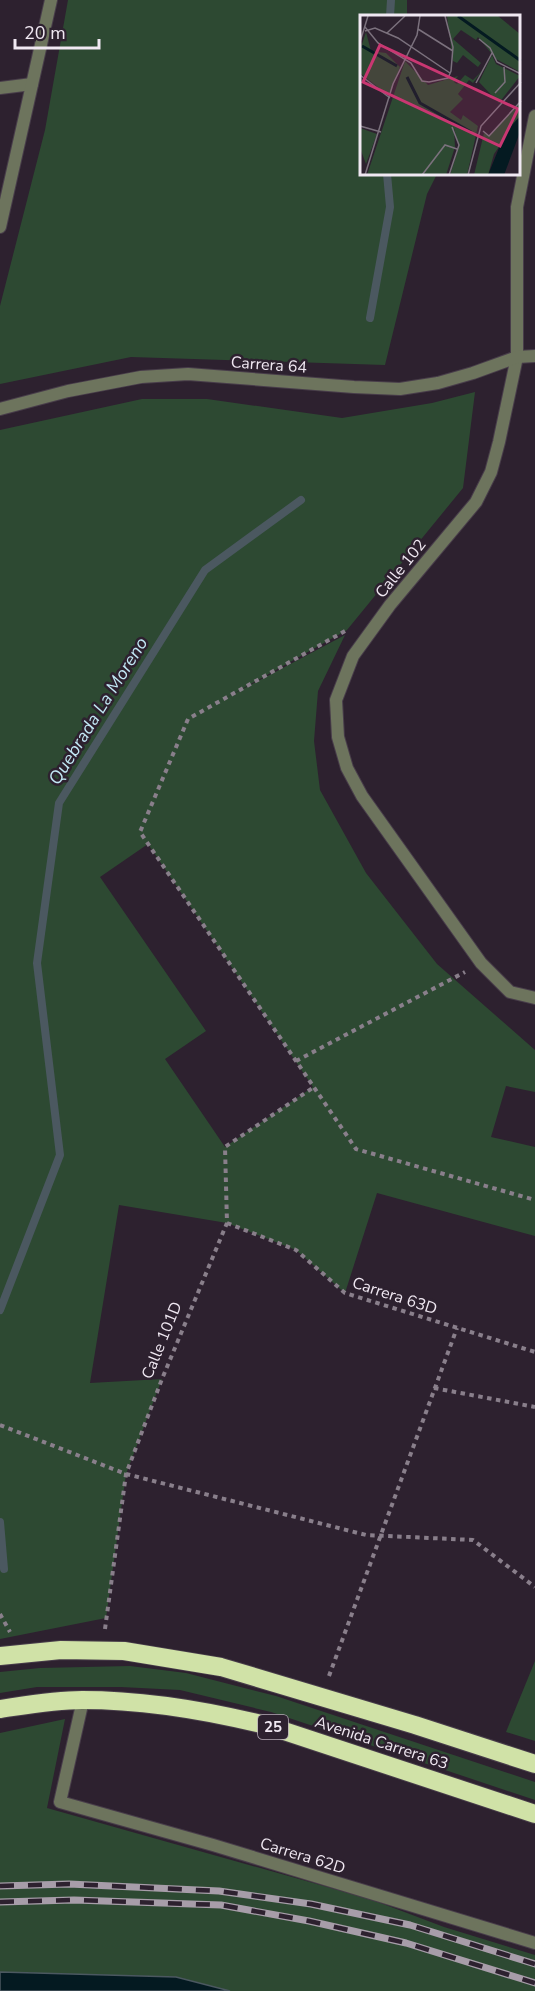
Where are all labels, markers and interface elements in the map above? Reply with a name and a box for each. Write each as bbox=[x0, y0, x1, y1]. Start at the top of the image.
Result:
scale bar bbox=[15, 12, 99, 50]
inset map bbox=[360, 15, 520, 176]
text: 20 m bbox=[24, 21, 66, 45]
street label: Carrera 64 bbox=[230, 351, 308, 379]
street label: Calle 102 bbox=[370, 535, 431, 603]
water label: Quebrada La Moreno bbox=[43, 633, 153, 789]
street label: Carrera 63D bbox=[349, 1272, 440, 1320]
street label: Calle 101D bbox=[136, 1298, 187, 1382]
street label: Avenida Carrera 63 bbox=[312, 1711, 451, 1775]
road number: 25 bbox=[258, 1715, 288, 1739]
street label: Carrera 62D bbox=[257, 1833, 348, 1879]

